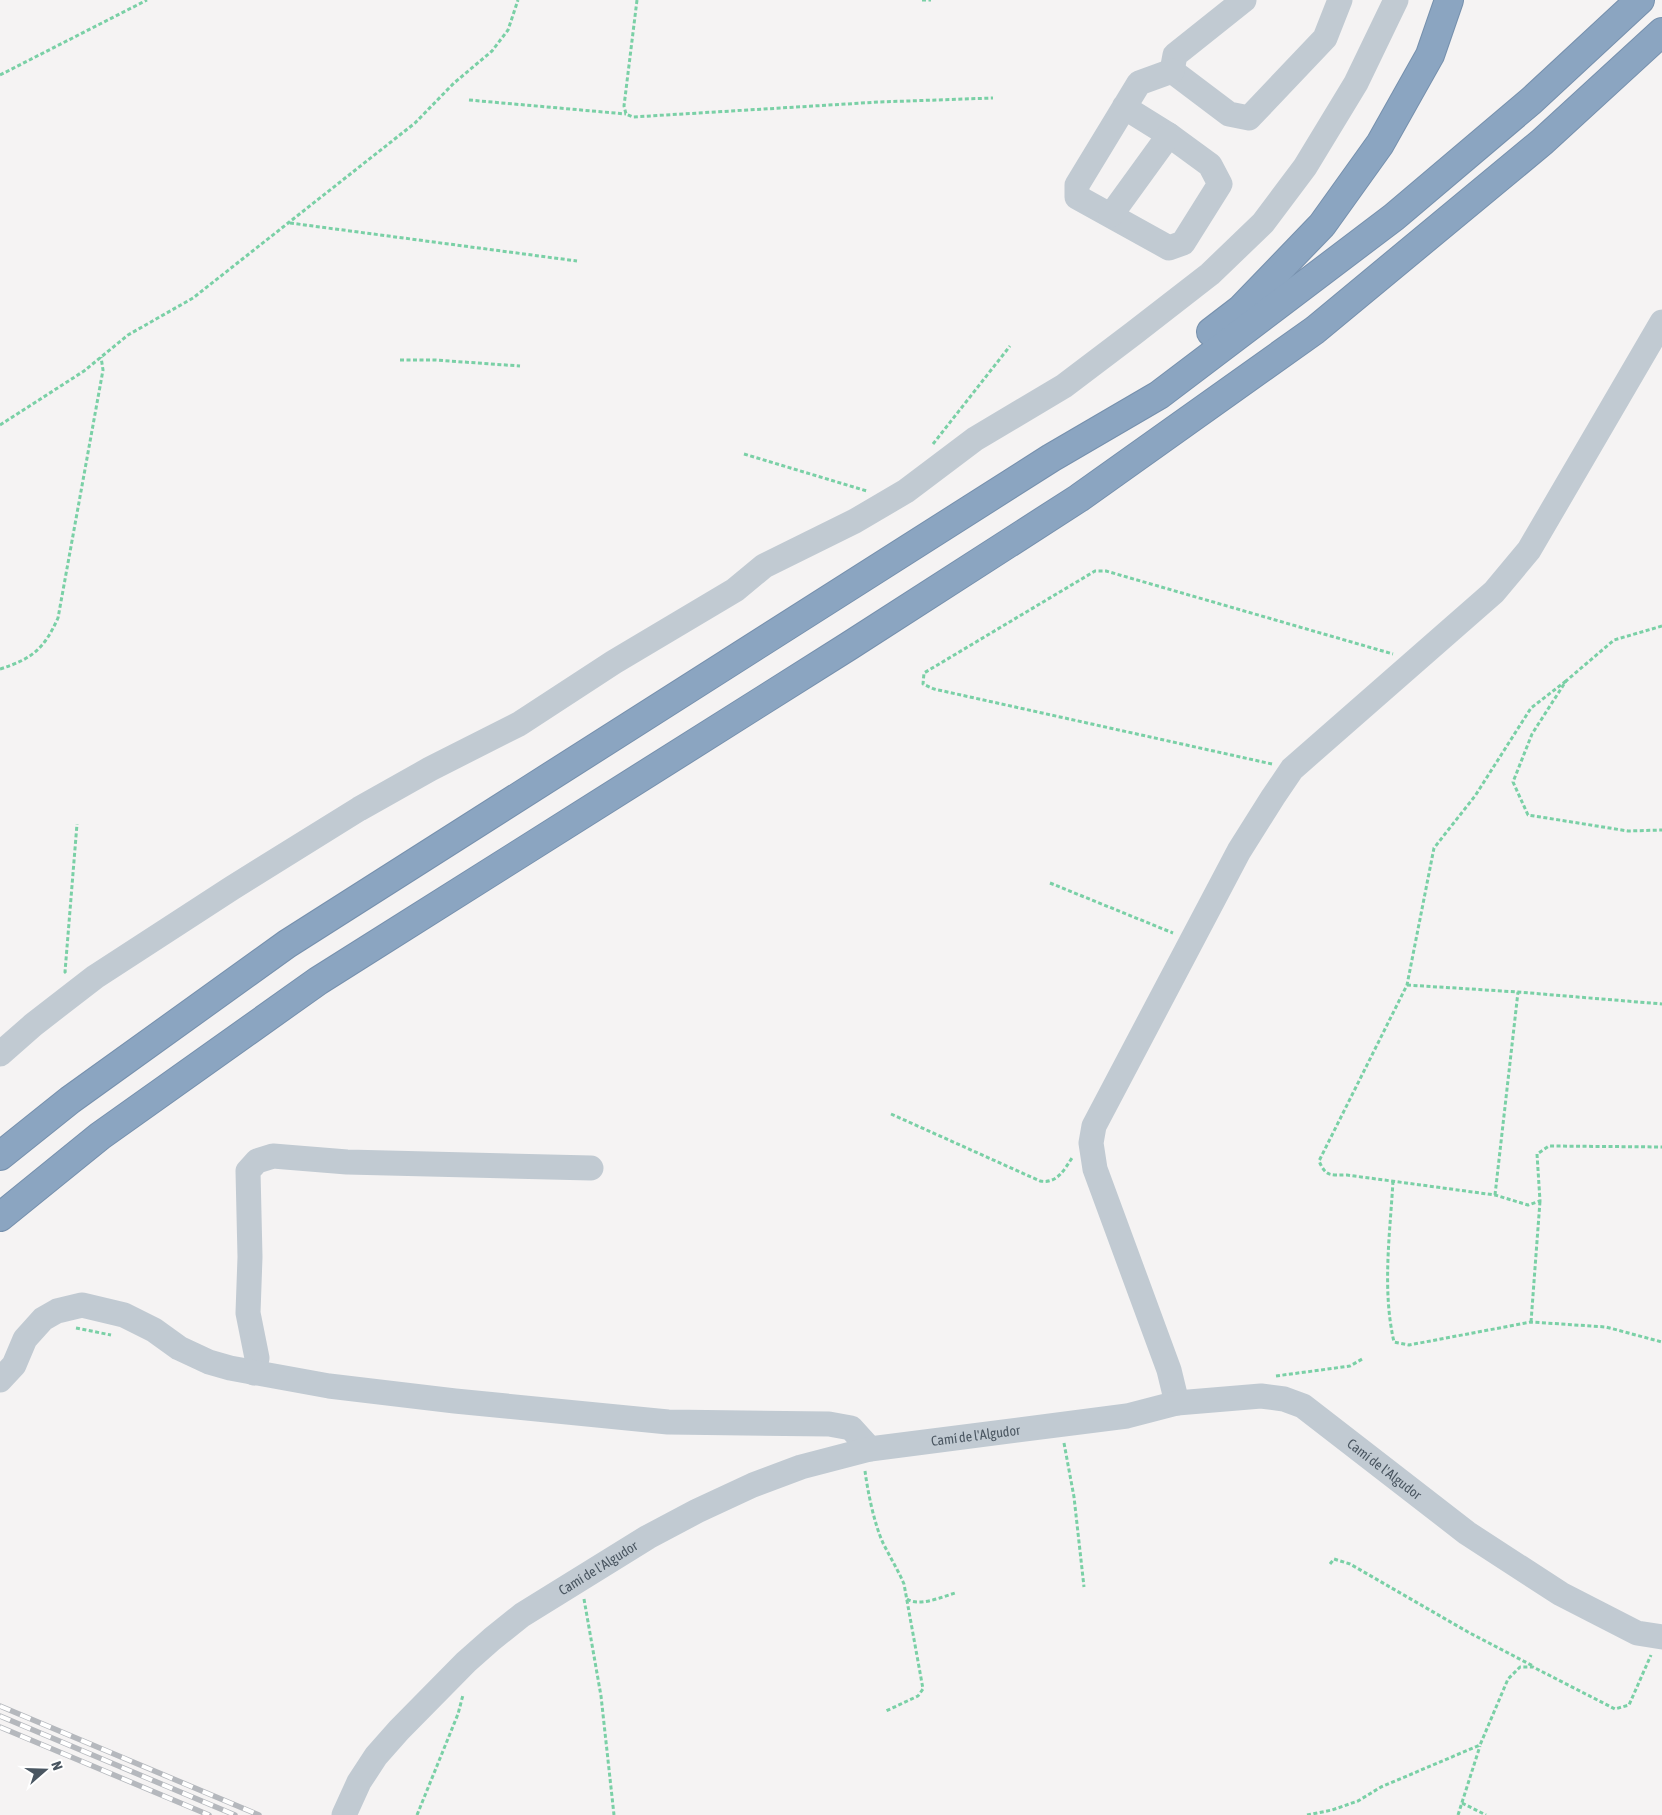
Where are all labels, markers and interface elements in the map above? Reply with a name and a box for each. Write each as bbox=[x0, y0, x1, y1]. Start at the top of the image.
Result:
street label: Camí de l'Algudor bbox=[930, 1422, 1022, 1449]
street label: Camí de l'Algudor bbox=[1344, 1435, 1425, 1503]
street label: Camí de l'Algudor bbox=[556, 1537, 641, 1598]
north arrow bbox=[20, 1745, 70, 1795]
text: N bbox=[48, 1759, 66, 1772]

